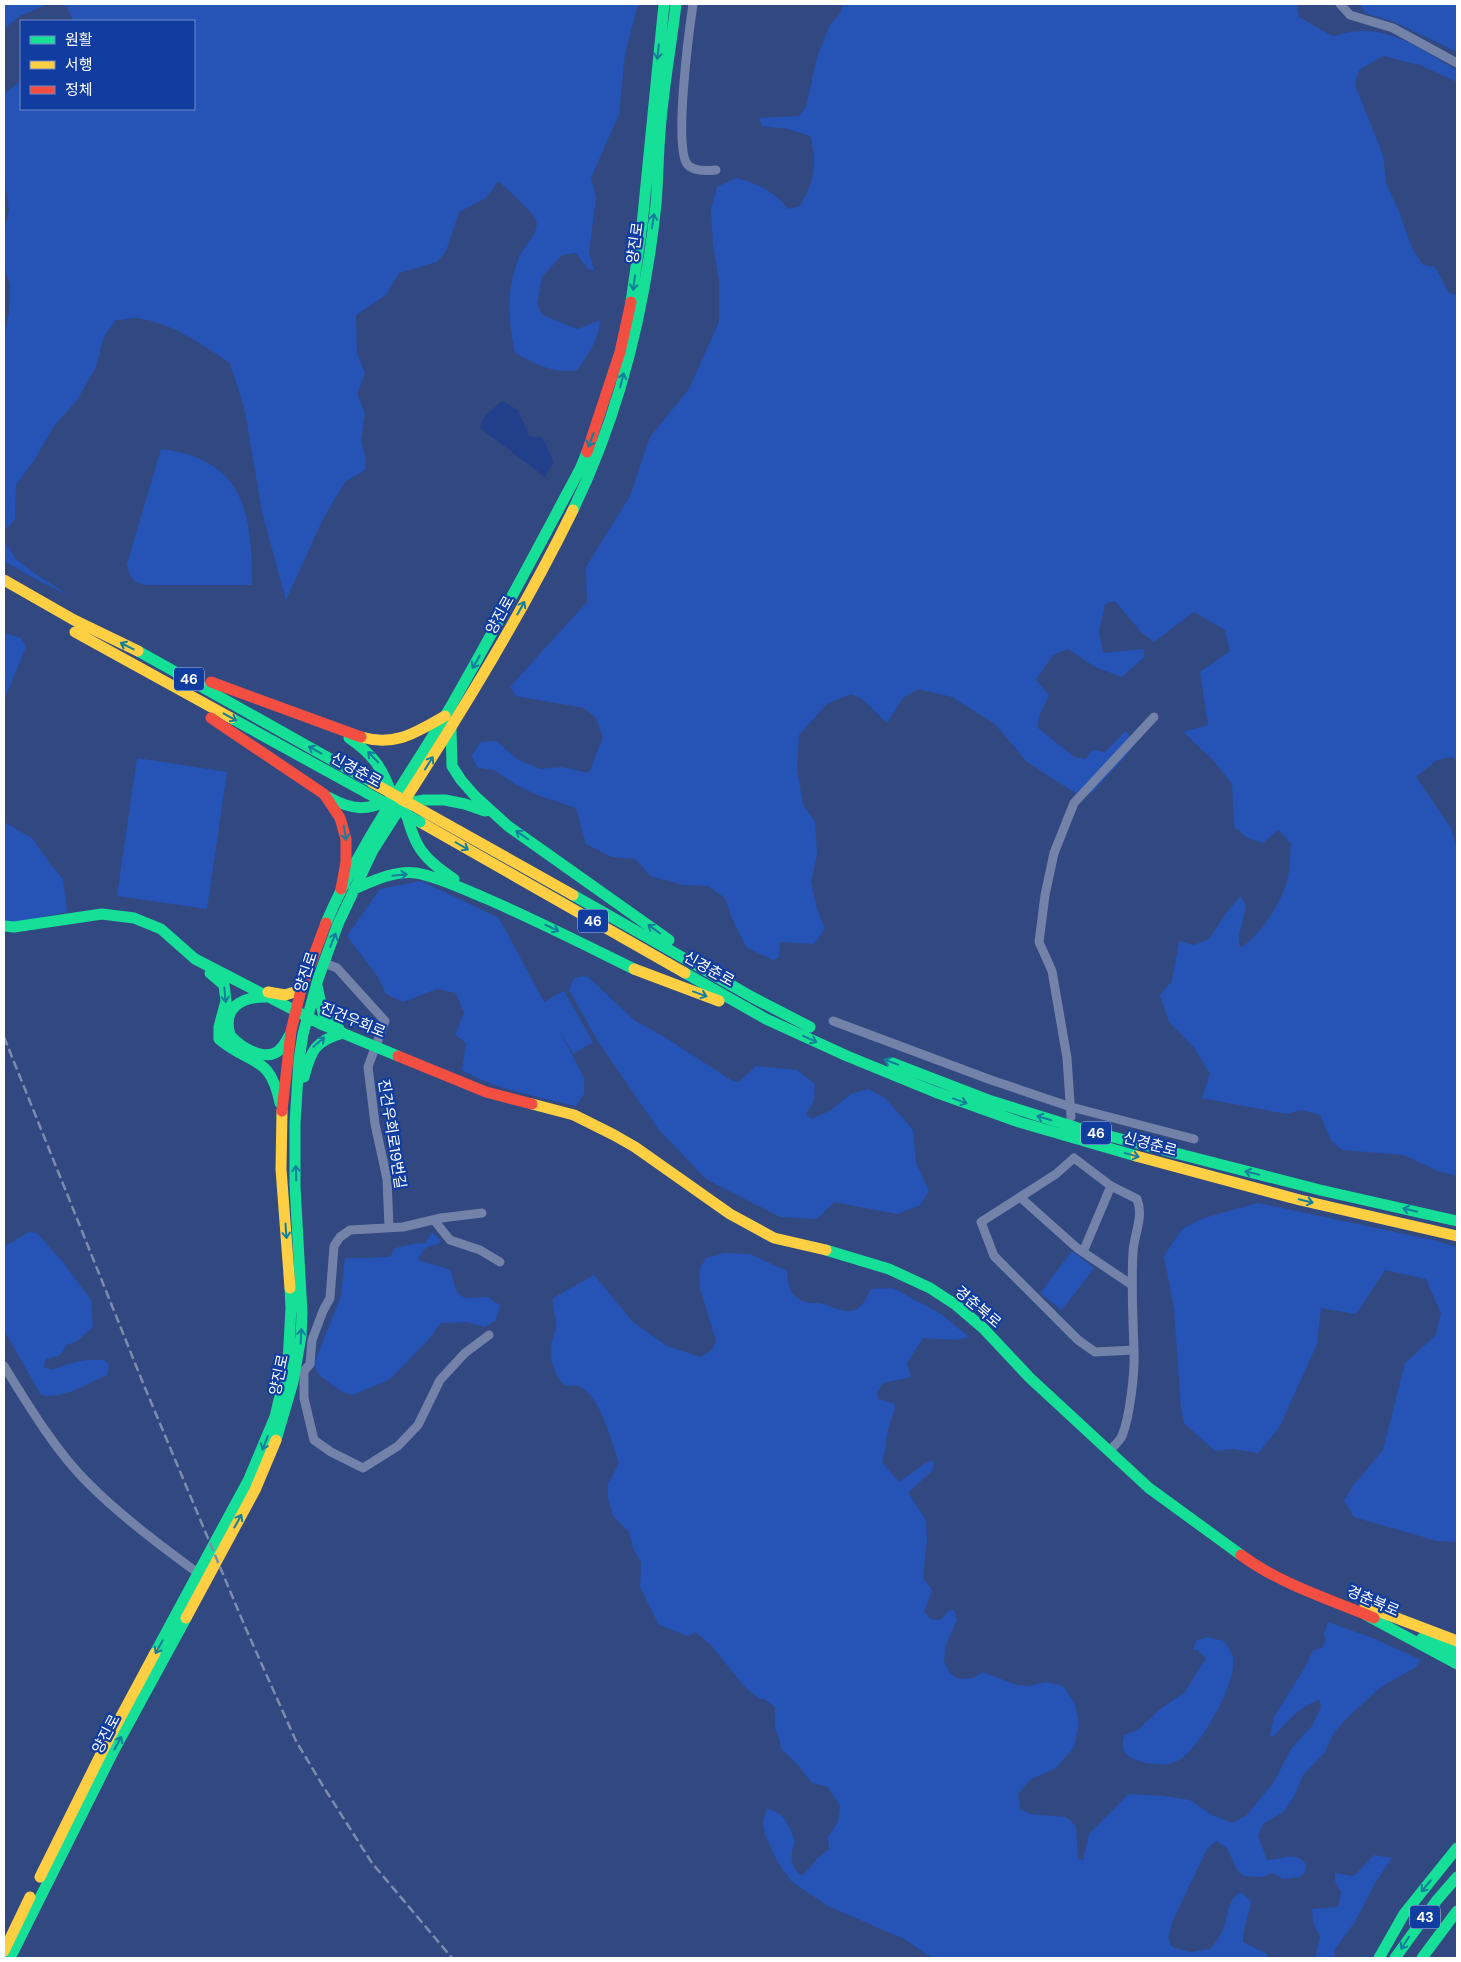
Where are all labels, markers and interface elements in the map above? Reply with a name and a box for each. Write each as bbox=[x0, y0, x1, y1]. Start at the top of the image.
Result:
legend bbox=[20, 20, 195, 110]
text: 원활 bbox=[65, 30, 93, 50]
one-way arrow bbox=[653, 44, 663, 60]
text: 서행 bbox=[65, 55, 93, 75]
text: 정체 bbox=[65, 80, 93, 100]
one-way arrow bbox=[649, 213, 659, 229]
street label: 양진로 bbox=[622, 221, 648, 265]
one-way arrow bbox=[629, 275, 639, 291]
one-way arrow bbox=[618, 373, 628, 389]
one-way arrow bbox=[586, 432, 596, 447]
street label: 양진로 bbox=[481, 592, 519, 638]
one-way arrow bbox=[516, 601, 526, 616]
one-way arrow bbox=[120, 641, 135, 650]
one-way arrow bbox=[471, 654, 481, 668]
road number: 46 bbox=[174, 668, 204, 691]
one-way arrow bbox=[222, 713, 236, 723]
one-way arrow bbox=[308, 745, 323, 754]
street label: 신경춘로 bbox=[327, 748, 385, 792]
one-way arrow bbox=[367, 751, 379, 763]
one-way arrow bbox=[425, 756, 435, 770]
one-way arrow bbox=[340, 825, 350, 841]
one-way arrow bbox=[515, 830, 529, 840]
one-way arrow bbox=[454, 842, 469, 851]
one-way arrow bbox=[392, 870, 408, 879]
road number: 46 bbox=[578, 909, 608, 932]
one-way arrow bbox=[544, 924, 559, 933]
one-way arrow bbox=[647, 924, 661, 934]
one-way arrow bbox=[329, 933, 338, 949]
street label: 신경춘로 bbox=[680, 947, 738, 991]
street label: 양진로 bbox=[290, 949, 322, 995]
one-way arrow bbox=[220, 987, 230, 1003]
one-way arrow bbox=[692, 990, 707, 999]
street label: 진건우회로 bbox=[317, 998, 389, 1042]
one-way arrow bbox=[802, 1035, 817, 1044]
one-way arrow bbox=[313, 1037, 326, 1048]
one-way arrow bbox=[884, 1057, 899, 1067]
street label: 진건우회로19번길 bbox=[373, 1078, 411, 1190]
one-way arrow bbox=[952, 1097, 968, 1106]
one-way arrow bbox=[1036, 1112, 1052, 1122]
road number: 46 bbox=[1081, 1122, 1111, 1144]
street label: 신경춘로 bbox=[1121, 1127, 1179, 1161]
one-way arrow bbox=[1124, 1151, 1140, 1160]
one-way arrow bbox=[291, 1165, 300, 1181]
one-way arrow bbox=[1244, 1168, 1260, 1177]
one-way arrow bbox=[1298, 1197, 1314, 1206]
one-way arrow bbox=[1402, 1205, 1418, 1214]
one-way arrow bbox=[281, 1223, 291, 1239]
street label: 경춘북로 bbox=[950, 1282, 1006, 1332]
one-way arrow bbox=[297, 1328, 306, 1344]
street label: 양진로 bbox=[265, 1353, 293, 1397]
one-way arrow bbox=[260, 1434, 269, 1450]
one-way arrow bbox=[234, 1514, 243, 1529]
street label: 경춘북로 bbox=[1344, 1581, 1402, 1621]
one-way arrow bbox=[154, 1640, 164, 1655]
street label: 양진로 bbox=[87, 1711, 125, 1757]
one-way arrow bbox=[113, 1735, 123, 1750]
one-way arrow bbox=[1420, 1879, 1432, 1892]
road number: 43 bbox=[1410, 1905, 1440, 1928]
one-way arrow bbox=[1400, 1936, 1411, 1950]

